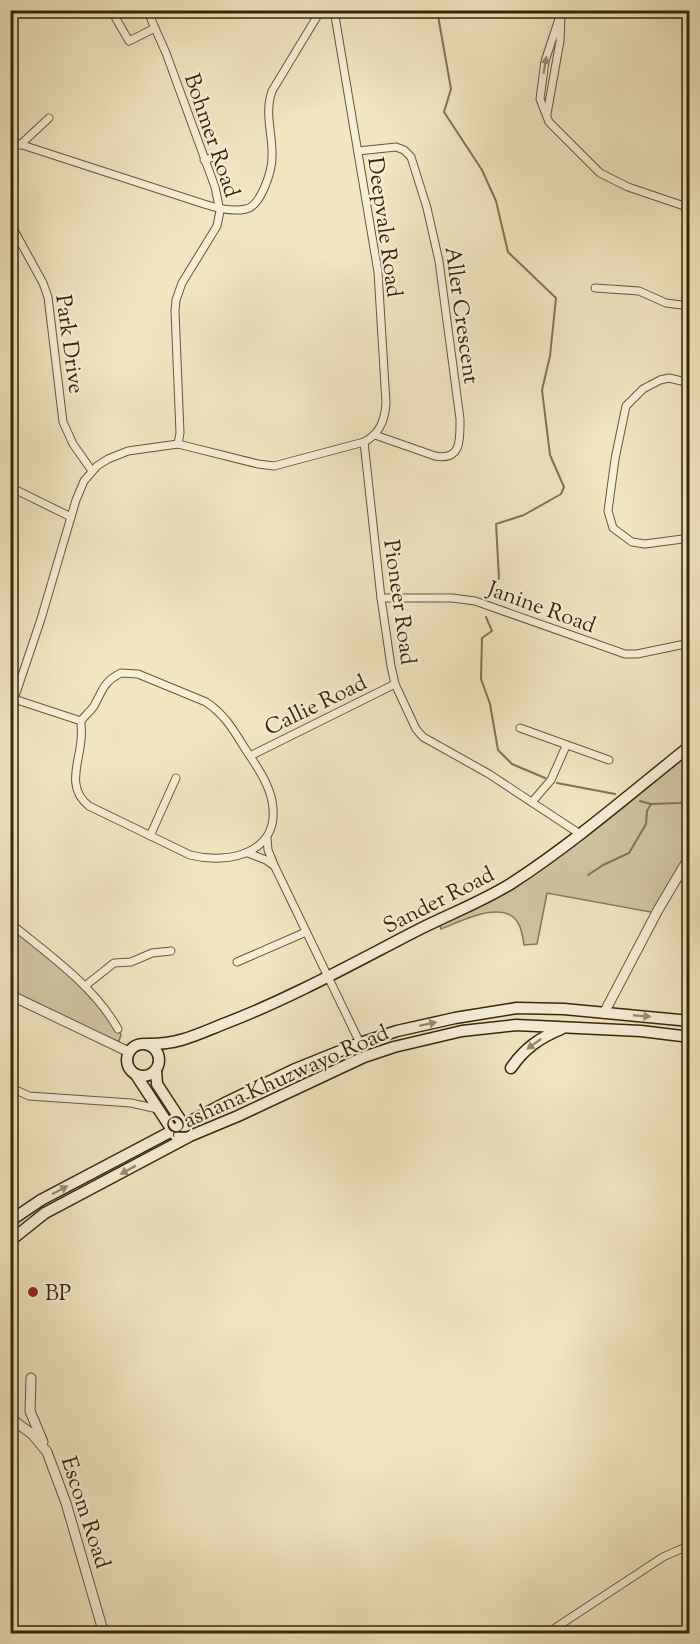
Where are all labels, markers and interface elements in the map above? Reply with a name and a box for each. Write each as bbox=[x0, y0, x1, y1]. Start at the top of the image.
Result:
one-way arrow bbox=[541, 55, 550, 74]
street label: Bohmer Road bbox=[174, 70, 246, 202]
street label: Deepvale Road bbox=[357, 155, 409, 300]
street label: Aller Crescent bbox=[435, 245, 486, 387]
street label: Park Drive bbox=[45, 293, 91, 396]
street label: Pioneer Road bbox=[373, 538, 423, 667]
street label: Janine Road bbox=[481, 574, 600, 643]
street label: Callie Road bbox=[260, 668, 373, 745]
street label: Sander Road bbox=[378, 860, 500, 943]
one-way arrow bbox=[633, 1011, 652, 1021]
street label: Qashana Khuzwayo Road bbox=[162, 1018, 395, 1145]
one-way arrow bbox=[418, 1018, 437, 1028]
one-way arrow bbox=[526, 1037, 541, 1049]
one-way arrow bbox=[119, 1165, 136, 1175]
one-way arrow bbox=[52, 1185, 69, 1195]
place label: BP bbox=[45, 1279, 71, 1311]
marker: BP bbox=[26, 1285, 40, 1299]
street label: Escom Road bbox=[51, 1453, 117, 1573]

